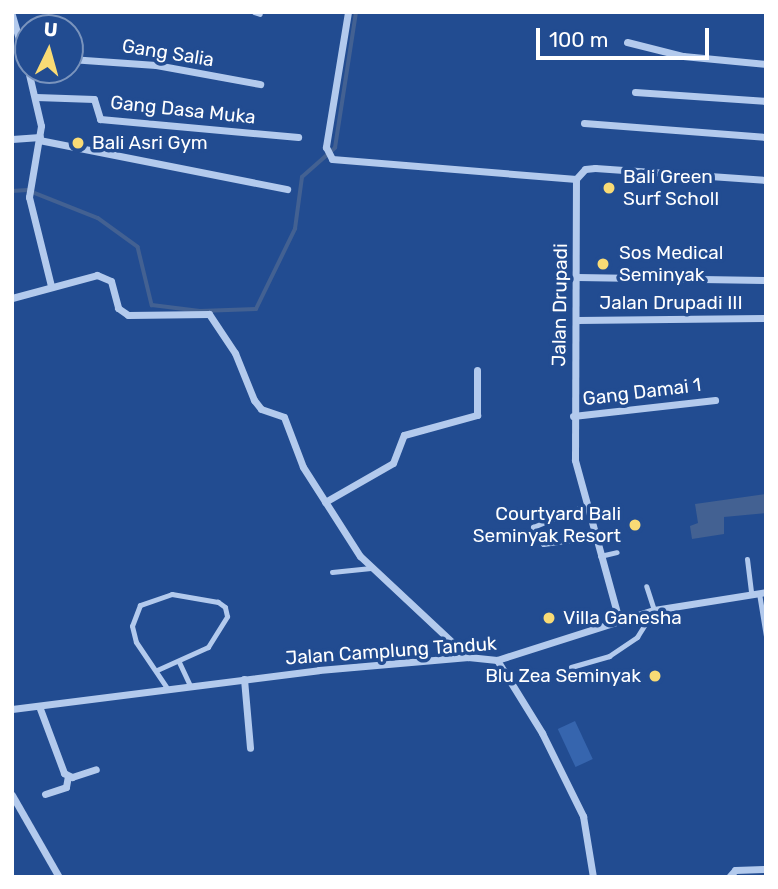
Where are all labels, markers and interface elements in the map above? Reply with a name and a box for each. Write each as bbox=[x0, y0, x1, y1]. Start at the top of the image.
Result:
north arrow bbox=[14, 14, 84, 84]
scale bar bbox=[540, 14, 713, 58]
text: U bbox=[43, 18, 59, 42]
text: 100 m bbox=[549, 27, 608, 52]
street label: Gang Salia bbox=[120, 34, 216, 72]
street label: Gang Dasa Muka bbox=[109, 91, 257, 129]
place label: Bali Asri Gym bbox=[92, 132, 208, 154]
marker: Bali Asri Gym bbox=[70, 135, 86, 151]
place label: Bali Green Surf Scholl bbox=[623, 166, 719, 210]
marker: Bali Green Surf Scholl bbox=[601, 180, 617, 196]
place label: Sos Medical Seminyak bbox=[619, 242, 723, 286]
street label: Jalan Drupadi bbox=[548, 243, 572, 367]
marker: Sos Medical Seminyak bbox=[593, 254, 613, 274]
street label: Jalan Drupadi III bbox=[599, 292, 743, 314]
street label: Gang Damai 1 bbox=[581, 373, 703, 411]
place label: Courtyard Bali Seminyak Resort bbox=[473, 503, 621, 547]
marker: Courtyard Bali Seminyak Resort bbox=[627, 517, 643, 533]
place label: Villa Ganesha bbox=[563, 607, 682, 629]
marker: Villa Ganesha bbox=[541, 610, 557, 626]
street label: Jalan Camplung Tanduk bbox=[284, 632, 498, 670]
place label: Blu Zea Seminyak bbox=[485, 665, 641, 687]
marker: Blu Zea Seminyak bbox=[647, 668, 663, 684]

